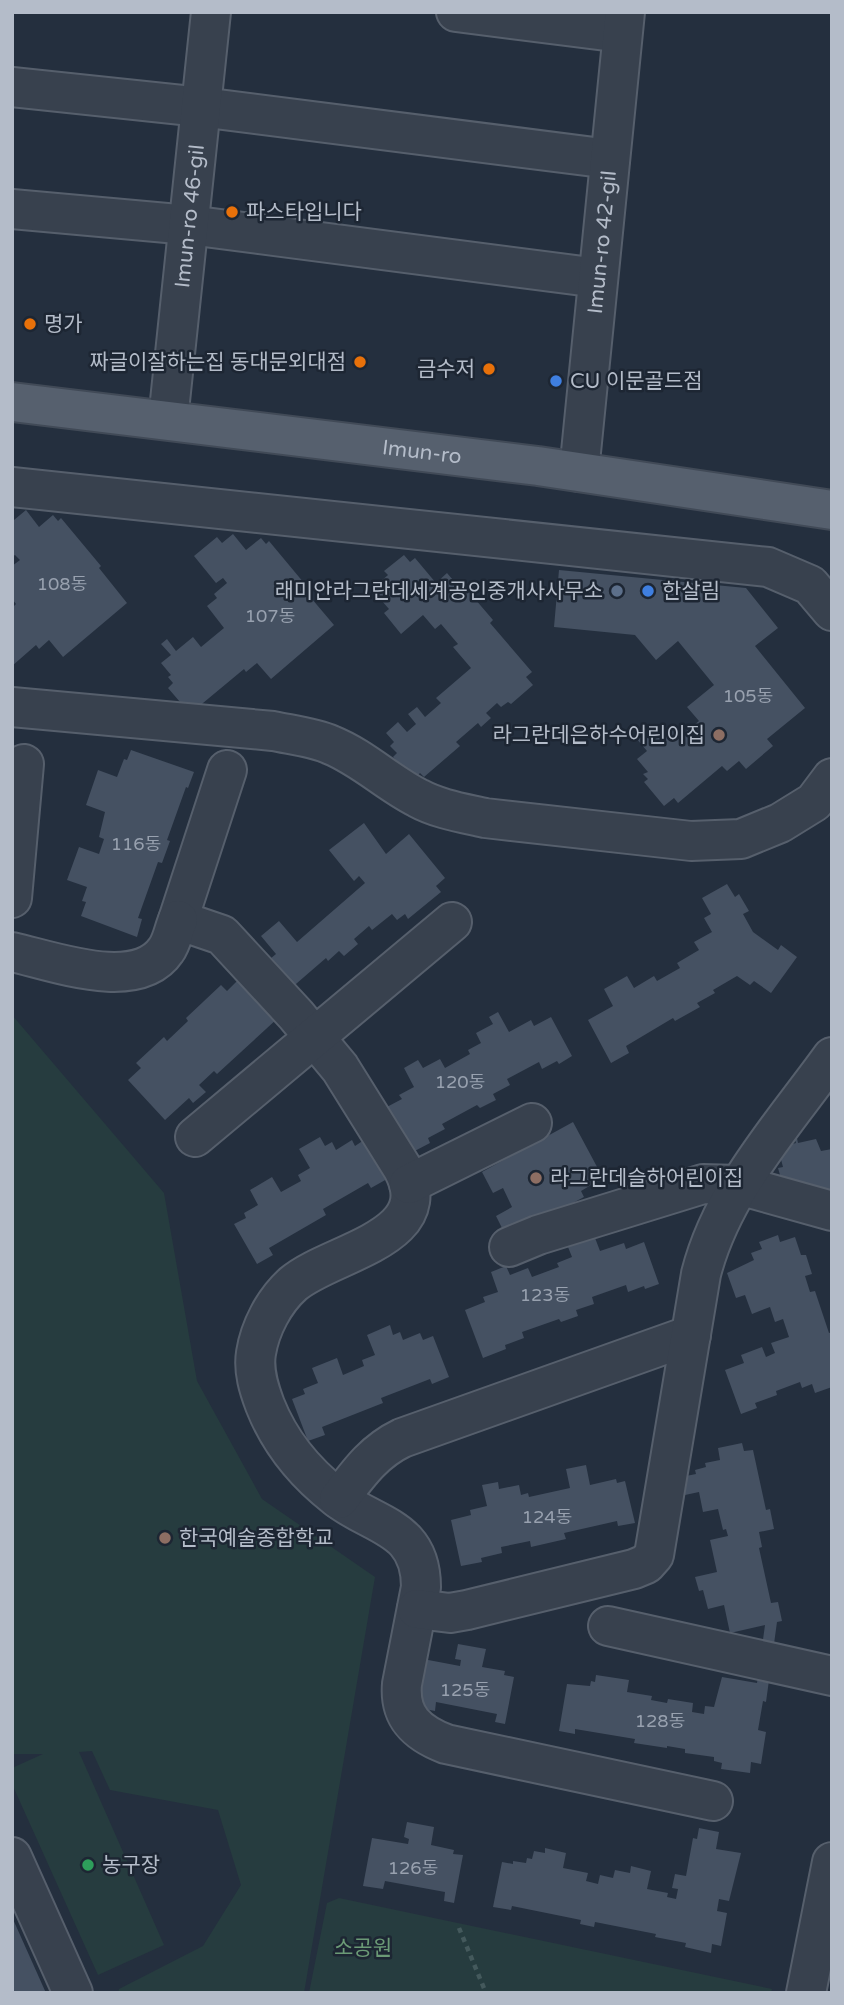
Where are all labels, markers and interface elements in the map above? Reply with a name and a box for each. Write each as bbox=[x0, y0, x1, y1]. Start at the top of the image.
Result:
street label: Imun-ro 46-gil bbox=[170, 143, 210, 289]
street label: Imun-ro 42-gil bbox=[583, 169, 622, 315]
place label: 파스타입니다 bbox=[246, 200, 362, 225]
marker: 파스타입니다 bbox=[224, 204, 240, 220]
place label: 명가 bbox=[44, 312, 83, 337]
marker: 명가 bbox=[22, 316, 38, 332]
place label: 짜글이잘하는집 동대문외대점 bbox=[89, 350, 346, 375]
marker: 짜글이잘하는집 동대문외대점 bbox=[352, 354, 368, 370]
place label: 금수저 bbox=[417, 357, 475, 382]
marker: 금수저 bbox=[481, 361, 497, 377]
place label: CU 이문골드점 bbox=[570, 369, 703, 394]
marker: CU 이문골드점 bbox=[548, 373, 564, 389]
street label: Imun-ro bbox=[381, 435, 463, 470]
house number: 108동 bbox=[37, 573, 87, 595]
place label: 래미안라그란데세계공인중개사사무소 bbox=[275, 579, 603, 604]
place label: 한살림 bbox=[662, 579, 720, 604]
marker: 래미안라그란데세계공인중개사사무소 bbox=[609, 583, 625, 599]
marker: 한살림 bbox=[640, 583, 656, 599]
house number: 107동 bbox=[245, 605, 295, 627]
house number: 105동 bbox=[723, 685, 773, 707]
place label: 라그란데은하수어린이집 bbox=[492, 723, 705, 748]
marker: 라그란데은하수어린이집 bbox=[711, 727, 727, 743]
house number: 116동 bbox=[111, 833, 161, 855]
house number: 120동 bbox=[435, 1071, 485, 1093]
place label: 라그란데슬하어린이집 bbox=[550, 1166, 743, 1191]
marker: 라그란데슬하어린이집 bbox=[528, 1170, 544, 1186]
house number: 123동 bbox=[520, 1284, 570, 1306]
house number: 124동 bbox=[522, 1506, 572, 1528]
place label: 한국예술종합학교 bbox=[179, 1526, 334, 1551]
marker: 한국예술종합학교 bbox=[157, 1530, 173, 1546]
house number: 125동 bbox=[440, 1679, 490, 1701]
house number: 128동 bbox=[635, 1710, 685, 1732]
place label: 농구장 bbox=[102, 1853, 160, 1878]
marker: 농구장 bbox=[80, 1857, 96, 1873]
house number: 126동 bbox=[388, 1857, 438, 1879]
park label: 소공원 bbox=[334, 1936, 392, 1961]

